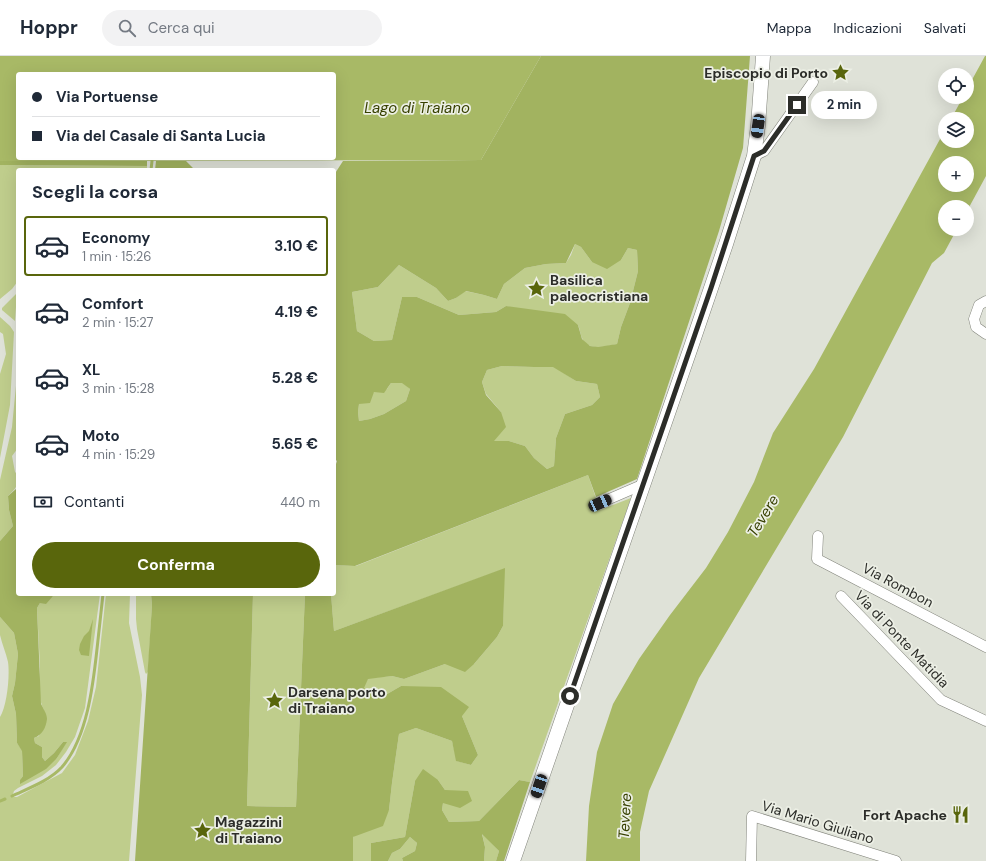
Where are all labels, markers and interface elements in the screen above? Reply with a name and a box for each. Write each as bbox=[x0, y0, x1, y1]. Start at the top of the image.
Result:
search box bbox=[102, 10, 382, 46]
text: Hoppr bbox=[20, 15, 78, 40]
icon: search bbox=[116, 17, 138, 39]
text: Cerca qui bbox=[148, 18, 215, 38]
text: Mappa bbox=[767, 19, 811, 37]
text: Indicazioni bbox=[833, 19, 902, 37]
text: Salvati bbox=[924, 19, 966, 37]
place icon: Episcopio di Porto bbox=[831, 63, 851, 83]
place label: Episcopio di Porto bbox=[704, 64, 828, 82]
map controls bbox=[938, 68, 974, 236]
button: locate bbox=[938, 68, 974, 104]
text: Via Portuense bbox=[56, 87, 158, 107]
callout: 2 min bbox=[811, 91, 877, 119]
route end bbox=[788, 96, 806, 114]
text: 2 min bbox=[827, 96, 861, 113]
water label: Lago di Traiano bbox=[364, 98, 470, 118]
button: layers bbox=[938, 112, 974, 148]
car bbox=[750, 113, 766, 139]
text: Via del Casale di Santa Lucia bbox=[56, 126, 266, 146]
button: + bbox=[938, 156, 974, 192]
text: Scegli la corsa bbox=[32, 180, 158, 204]
button: − bbox=[938, 200, 974, 236]
icon: car bbox=[34, 228, 70, 264]
text: Economy bbox=[82, 228, 150, 248]
text: 3.10 € bbox=[274, 236, 318, 256]
text: 1 min · 15:26 bbox=[82, 248, 151, 265]
place label: Basilica paleocristiana bbox=[550, 271, 648, 305]
place icon: Basilica paleocristiana bbox=[527, 278, 547, 298]
icon: car bbox=[34, 294, 70, 330]
text: Comfort bbox=[82, 294, 143, 314]
text: 4.19 € bbox=[275, 302, 318, 322]
text: 2 min · 15:27 bbox=[82, 314, 153, 331]
icon: car bbox=[34, 360, 70, 396]
text: XL bbox=[82, 360, 100, 380]
text: 5.28 € bbox=[271, 368, 318, 388]
text: 3 min · 15:28 bbox=[82, 380, 155, 397]
icon: car bbox=[34, 426, 70, 462]
text: Moto bbox=[82, 426, 120, 446]
text: 5.65 € bbox=[271, 434, 318, 454]
text: 4 min · 15:29 bbox=[82, 446, 155, 463]
icon: cash bbox=[32, 491, 54, 513]
water label: Tevere bbox=[743, 491, 784, 541]
text: Contanti bbox=[64, 492, 124, 512]
car bbox=[587, 493, 613, 513]
text: 440 m bbox=[280, 494, 320, 511]
button: Conferma bbox=[32, 542, 320, 588]
street label: Via Rombon bbox=[859, 559, 937, 611]
street label: Via di Ponte Matidia bbox=[851, 586, 953, 692]
place label: Darsena porto di Traiano bbox=[288, 683, 386, 717]
route start bbox=[561, 687, 579, 705]
place icon: Darsena porto di Traiano bbox=[265, 690, 285, 710]
car bbox=[529, 773, 549, 799]
water label: Tevere bbox=[614, 792, 636, 839]
street label: Via Mario Giuliano bbox=[760, 796, 876, 848]
restaurant icon: Fort Apache bbox=[950, 805, 970, 825]
place label: Fort Apache bbox=[863, 806, 947, 824]
place label: Magazzini di Traiano bbox=[215, 813, 282, 847]
place icon: Magazzini di Traiano bbox=[192, 820, 212, 840]

